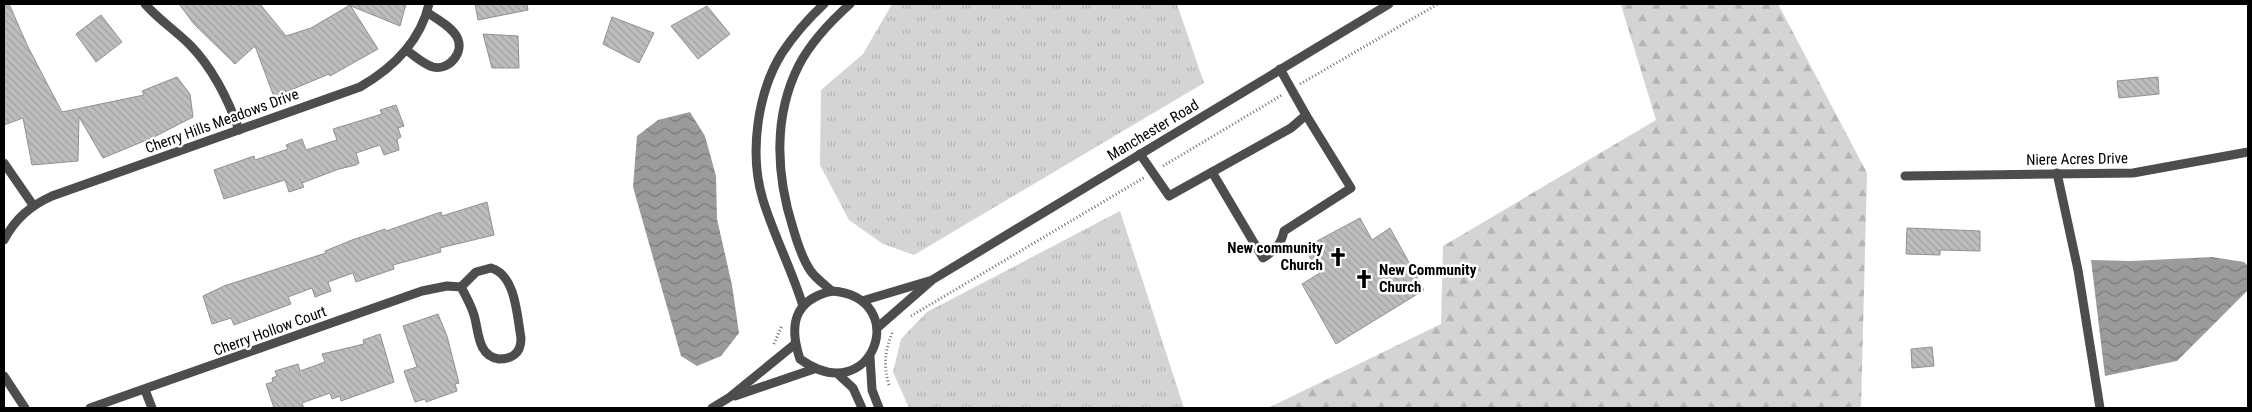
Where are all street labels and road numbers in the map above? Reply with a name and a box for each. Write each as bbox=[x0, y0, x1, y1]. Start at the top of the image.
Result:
street label: Cherry Hills Meadows Drive bbox=[143, 85, 301, 157]
street label: Manchester Road bbox=[1104, 96, 1202, 164]
street label: Niere Acres Drive bbox=[2026, 149, 2128, 169]
street label: Cherry Hollow Court bbox=[211, 302, 329, 360]

